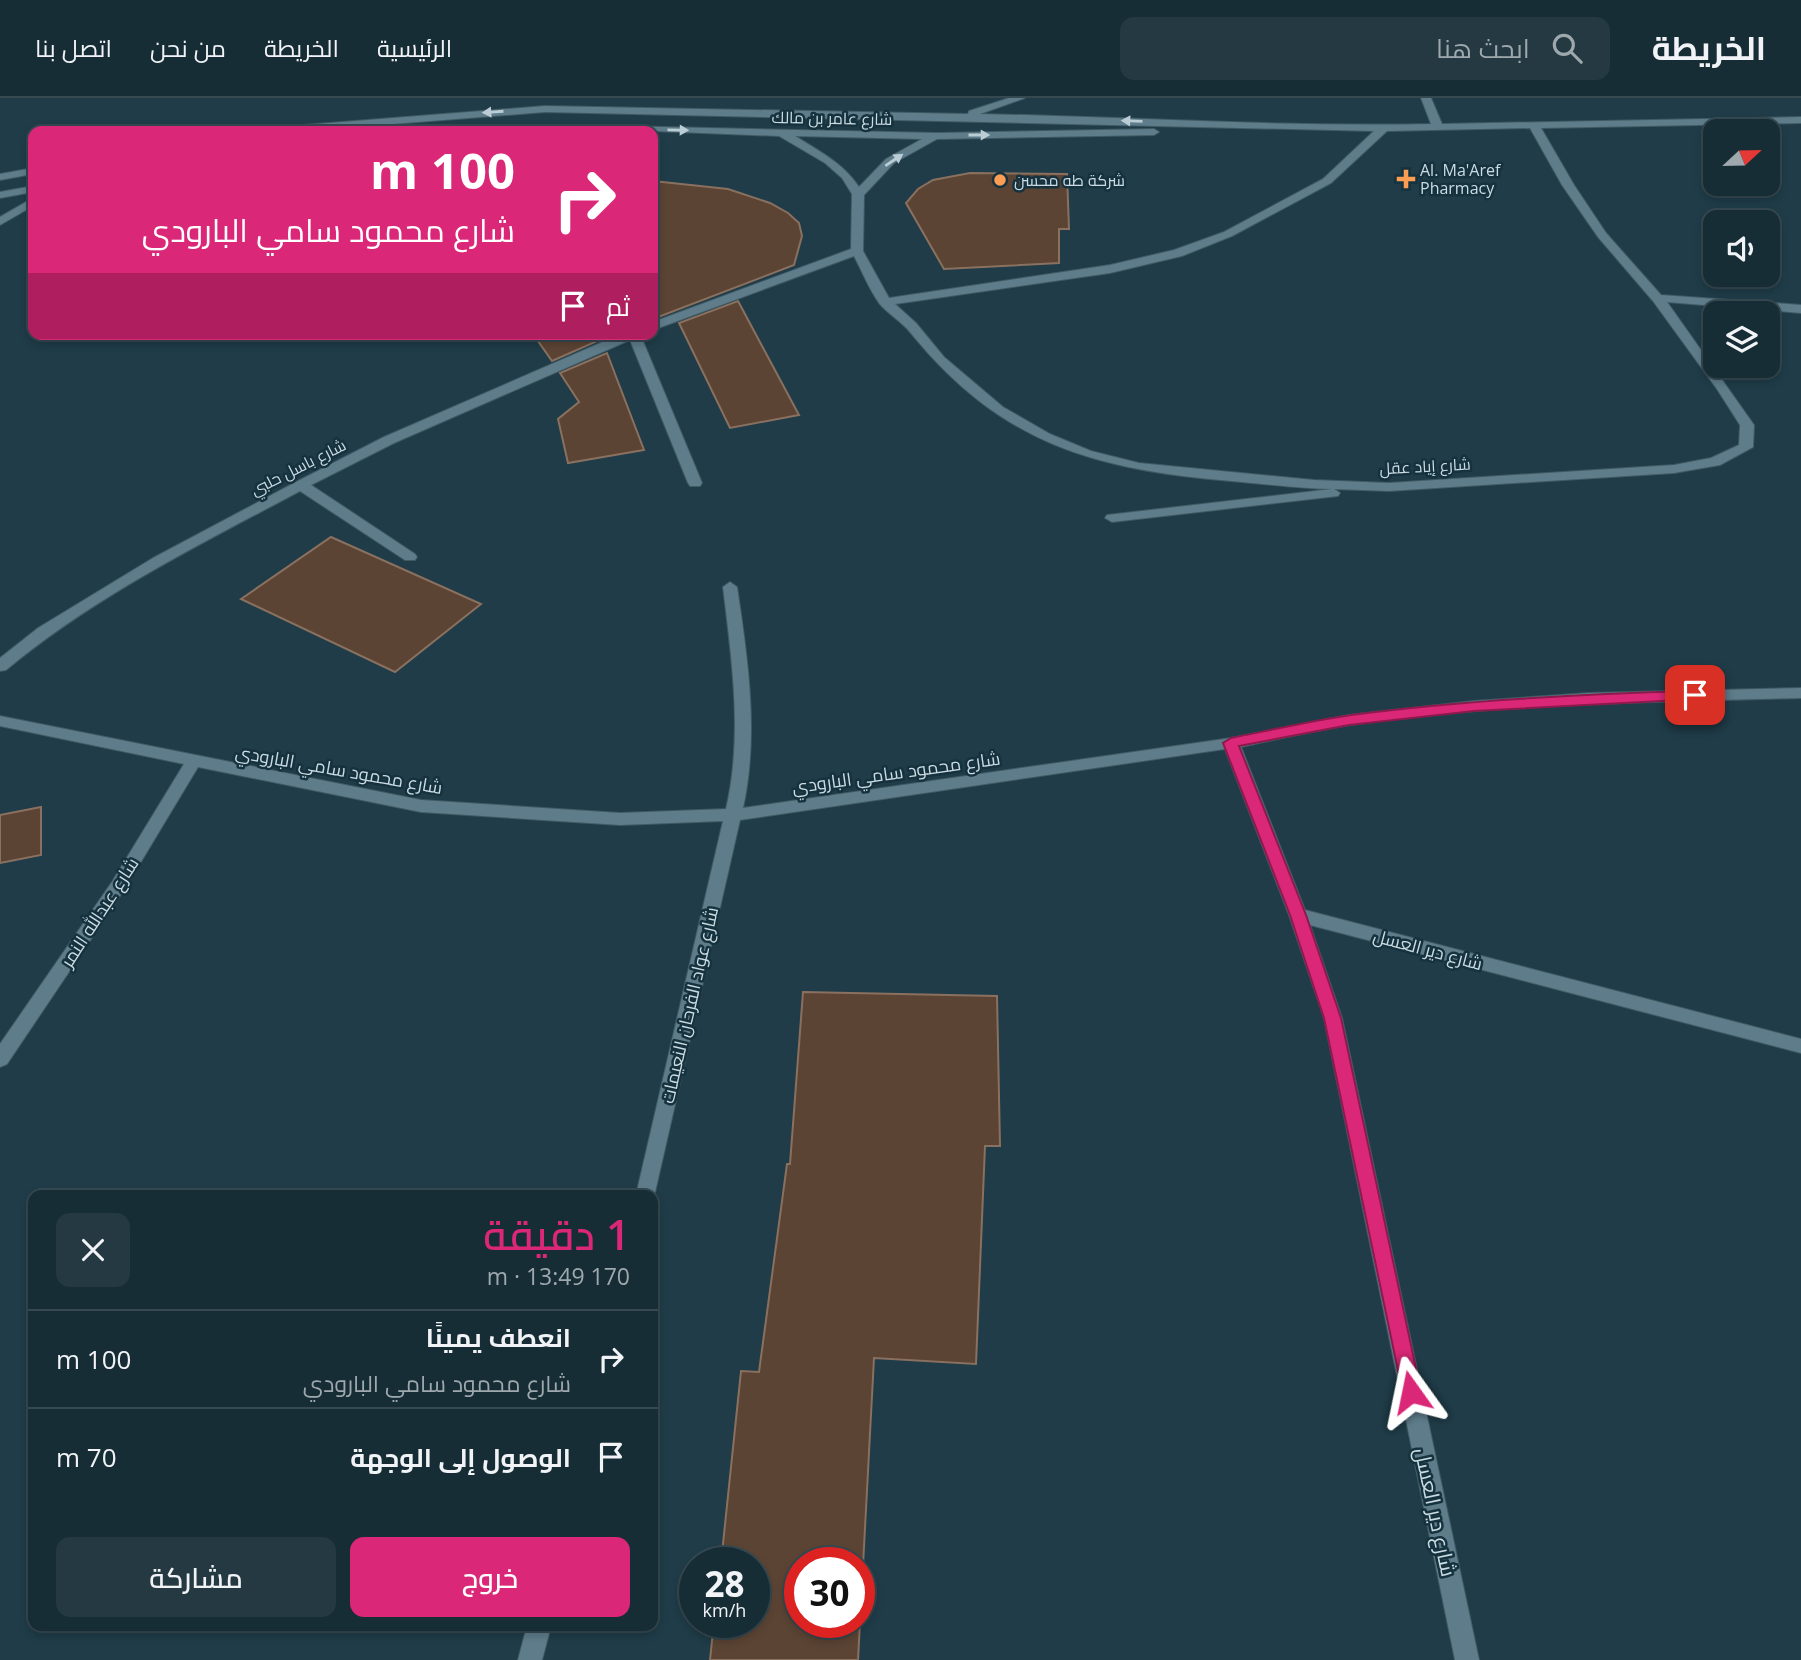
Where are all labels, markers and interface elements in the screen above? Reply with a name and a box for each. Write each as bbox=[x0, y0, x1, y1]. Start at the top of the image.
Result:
search box bbox=[1120, 17, 1610, 80]
text: الخريطة bbox=[1652, 25, 1766, 70]
icon: search bbox=[1548, 29, 1586, 67]
text: ابحث هنا bbox=[1436, 30, 1530, 66]
text: اتصل بنا bbox=[35, 31, 112, 64]
text: من نحن bbox=[150, 31, 226, 64]
text: الخريطة bbox=[264, 31, 339, 64]
text: الرئيسية bbox=[377, 31, 452, 64]
street label: شارع عامر بن مالك bbox=[771, 106, 893, 131]
one-way arrow bbox=[482, 107, 504, 118]
one-way arrow bbox=[1120, 116, 1142, 127]
north arrow bbox=[1703, 119, 1780, 196]
map controls bbox=[1703, 119, 1780, 378]
one-way arrow bbox=[667, 124, 689, 135]
one-way arrow bbox=[968, 129, 990, 141]
text: 100 m bbox=[370, 137, 515, 203]
one-way arrow bbox=[885, 153, 903, 167]
icon: right bbox=[539, 154, 630, 245]
place label: Al. Ma'Aref Pharmacy bbox=[1420, 159, 1502, 199]
place label: شركة طه محسن bbox=[1014, 169, 1125, 191]
marker: Al. Ma'Aref Pharmacy bbox=[1398, 171, 1414, 187]
marker: شركة طه محسن bbox=[992, 172, 1008, 188]
text: شارع محمود سامي البارودي bbox=[142, 208, 515, 251]
button: sound bbox=[1703, 210, 1780, 287]
icon: arrive bbox=[554, 287, 592, 325]
text: ثم bbox=[606, 288, 630, 324]
button: layers bbox=[1703, 301, 1780, 378]
street label: شارع باسل حلبي bbox=[247, 434, 351, 503]
street label: شارع إياد عقل bbox=[1379, 453, 1471, 480]
pin bbox=[1665, 665, 1725, 725]
icon: arrive bbox=[1676, 676, 1714, 714]
street label: شارع محمود سامي البارودي bbox=[233, 739, 444, 802]
street label: شارع محمود سامي البارودي bbox=[790, 746, 1002, 801]
street label: شارع عبدالله النمر bbox=[54, 853, 144, 973]
street label: شارع عواد الفرحان النعيمات bbox=[655, 904, 724, 1106]
street label: شارع دير العسل bbox=[1370, 923, 1485, 976]
text: 1 دقيقة bbox=[483, 1205, 630, 1262]
button: close bbox=[56, 1213, 130, 1287]
text: 170 m · 13:49 bbox=[487, 1260, 630, 1292]
text: انعطف يمينًا bbox=[426, 1319, 571, 1355]
icon: right bbox=[592, 1340, 630, 1378]
text: 100 m bbox=[56, 1341, 131, 1377]
position arrow bbox=[1374, 1355, 1448, 1429]
text: شارع محمود سامي البارودي bbox=[303, 1367, 571, 1399]
icon: arrive bbox=[592, 1438, 630, 1476]
text: 70 m bbox=[56, 1439, 117, 1475]
text: الوصول إلى الوجهة bbox=[350, 1439, 571, 1475]
street label: شارع دير العسل bbox=[1408, 1445, 1463, 1579]
button: مشاركة bbox=[56, 1537, 336, 1617]
button: خروج bbox=[350, 1537, 630, 1617]
speed limit sign: 30 bbox=[784, 1547, 875, 1638]
text: 28 bbox=[704, 1560, 745, 1607]
text: km/h bbox=[703, 1598, 746, 1622]

